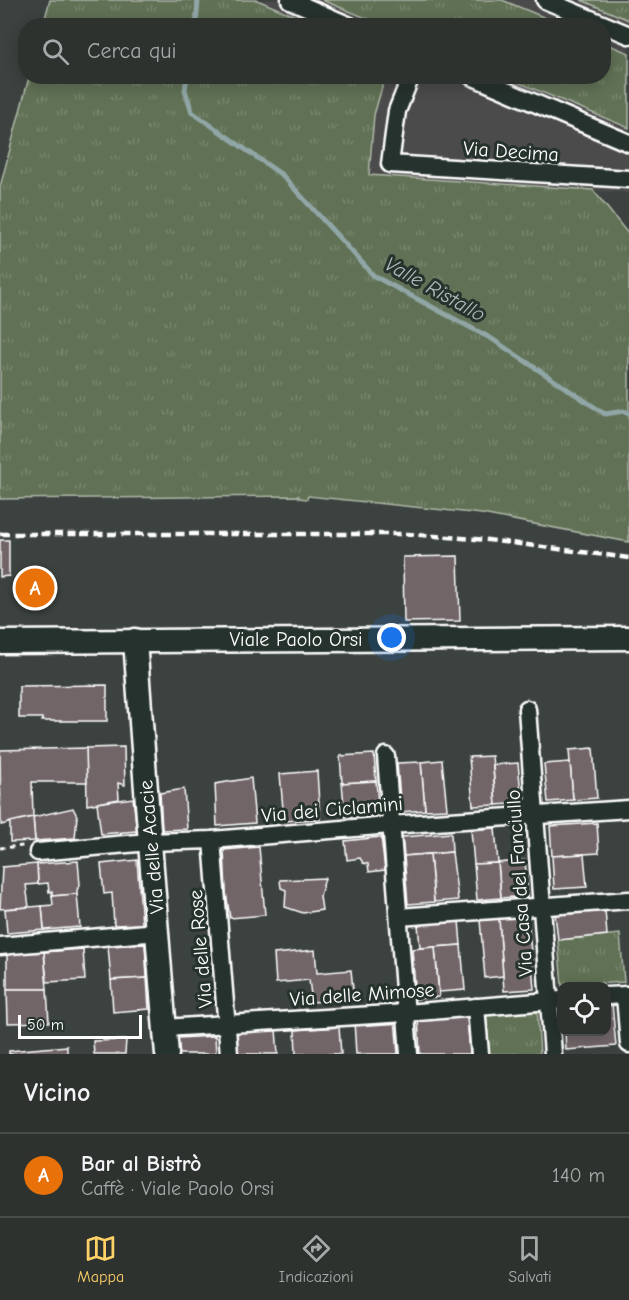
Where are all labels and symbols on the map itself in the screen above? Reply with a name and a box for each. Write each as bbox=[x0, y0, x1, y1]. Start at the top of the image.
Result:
street label: Via Decima bbox=[462, 137, 560, 166]
water label: Valle Ristallo bbox=[381, 252, 489, 326]
pin: A bbox=[15, 566, 54, 610]
your location bbox=[377, 623, 406, 652]
street label: Viale Paolo Orsi bbox=[229, 628, 363, 651]
street label: Via delle Acacie bbox=[134, 779, 169, 915]
street label: Via Casa del Fanciullo bbox=[501, 789, 538, 977]
street label: Via dei Ciclamini bbox=[260, 792, 404, 827]
street label: Via delle Rose bbox=[184, 889, 217, 1009]
street label: Via delle Mimose bbox=[289, 978, 435, 1011]
scale bar bbox=[18, 1012, 142, 1040]

